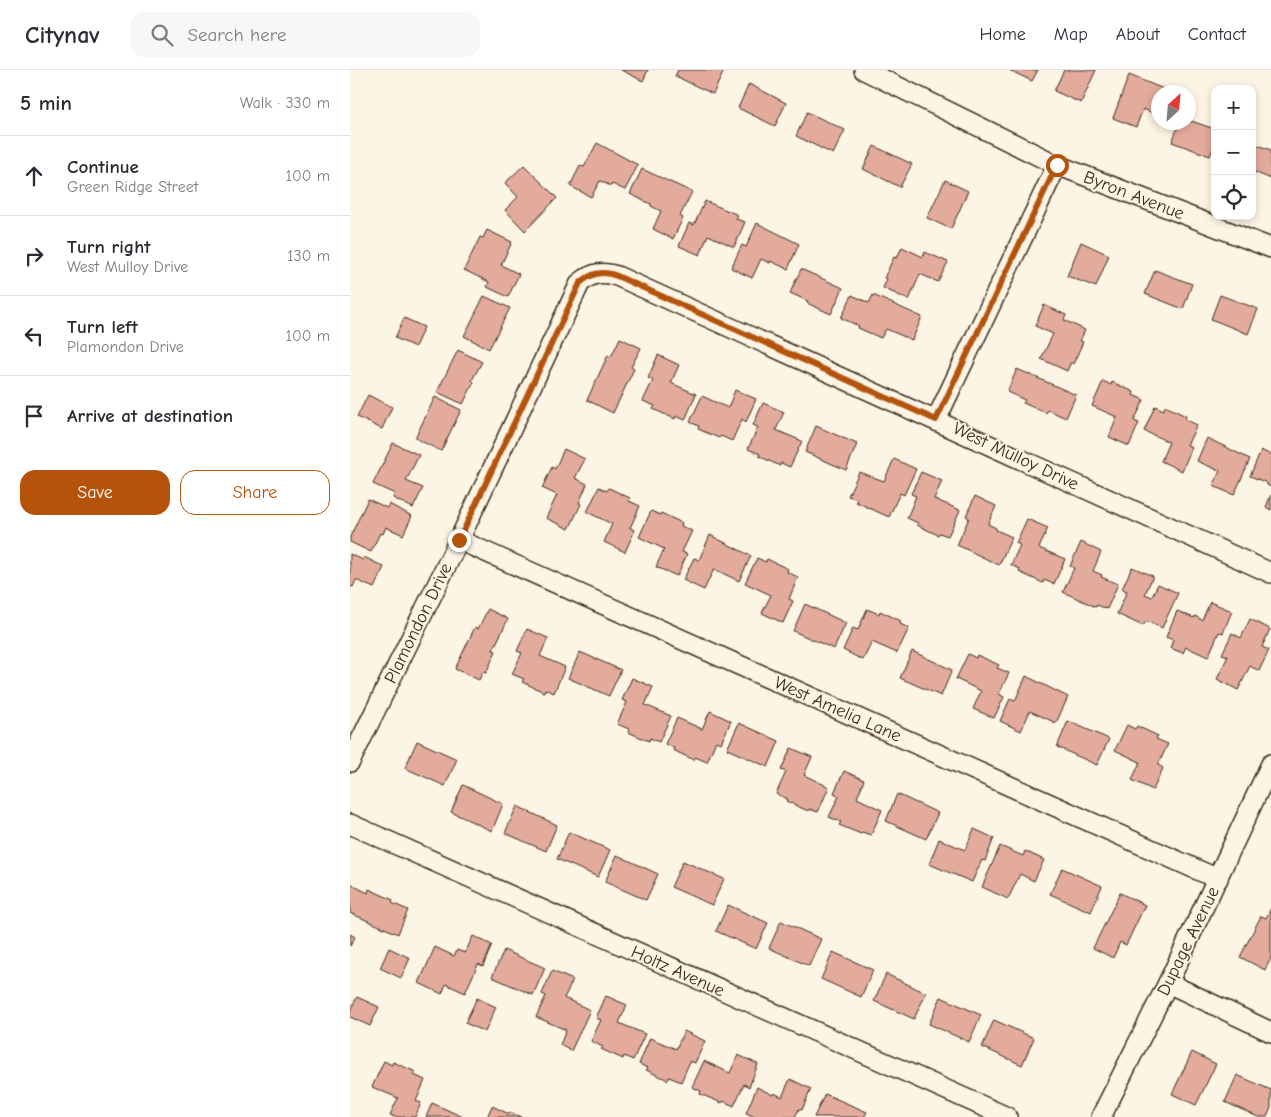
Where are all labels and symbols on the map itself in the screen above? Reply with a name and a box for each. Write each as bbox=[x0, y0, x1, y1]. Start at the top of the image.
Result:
north arrow bbox=[1151, 85, 1196, 130]
route start bbox=[1046, 154, 1069, 177]
street label: Byron Avenue bbox=[1080, 167, 1187, 224]
street label: West Mulloy Drive bbox=[950, 418, 1082, 495]
route end bbox=[448, 529, 471, 552]
street label: Plamondon Drive bbox=[380, 560, 457, 687]
street label: West Amelia Lane bbox=[771, 672, 905, 747]
street label: Dupage Avenue bbox=[1153, 883, 1224, 999]
street label: Holtz Avenue bbox=[628, 941, 728, 1001]

